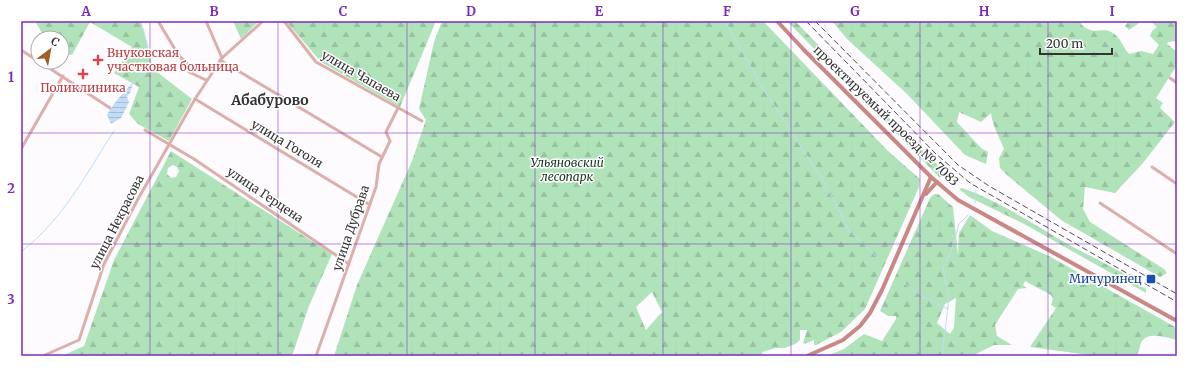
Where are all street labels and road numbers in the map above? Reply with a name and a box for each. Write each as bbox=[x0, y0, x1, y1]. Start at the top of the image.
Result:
street label: проектируемый проезд № 7083 bbox=[811, 42, 962, 189]
street label: улица Чапаева bbox=[319, 47, 404, 105]
street label: улица Гоголя bbox=[249, 116, 326, 171]
street label: улица Герцена bbox=[224, 163, 307, 226]
street label: улица Некрасова bbox=[86, 172, 147, 271]
street label: улица Дубрава bbox=[329, 182, 372, 273]

